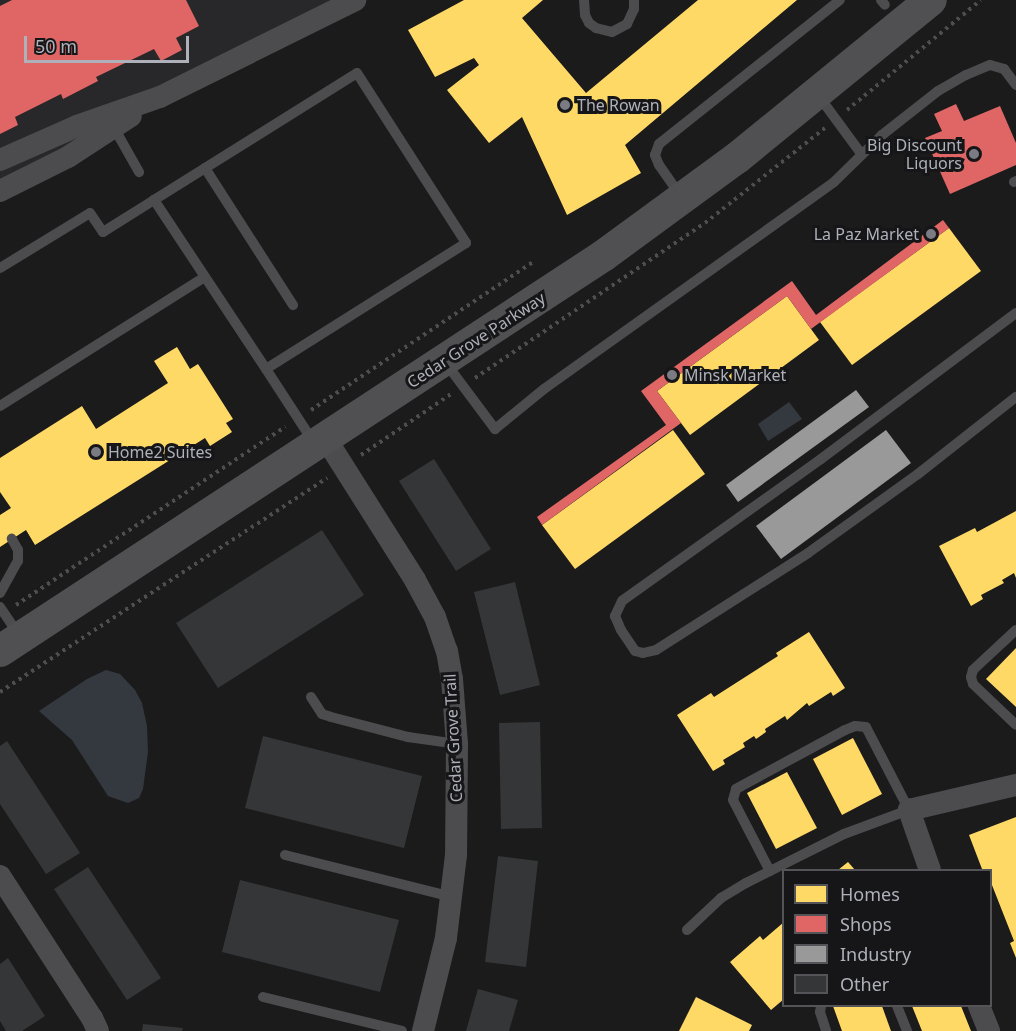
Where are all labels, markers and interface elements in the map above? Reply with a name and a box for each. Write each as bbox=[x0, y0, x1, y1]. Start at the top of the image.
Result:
scale bar bbox=[27, 24, 192, 62]
text: 50 m bbox=[35, 34, 77, 58]
place label: The Rowan bbox=[577, 95, 660, 115]
marker: The Rowan bbox=[558, 98, 572, 112]
place label: Big Discount Liquors bbox=[867, 135, 962, 173]
marker: Big Discount Liquors bbox=[967, 147, 981, 161]
place label: La Paz Market bbox=[814, 224, 919, 244]
marker: La Paz Market bbox=[924, 227, 938, 241]
street label: Cedar Grove Parkway bbox=[403, 288, 549, 392]
place label: Minsk Market bbox=[684, 365, 786, 385]
marker: Minsk Market bbox=[665, 368, 679, 382]
place label: Home2 Suites bbox=[108, 442, 212, 462]
marker: Home2 Suites bbox=[89, 445, 103, 459]
street label: Cedar Grove Trail bbox=[440, 673, 466, 803]
legend bbox=[782, 869, 992, 1007]
text: Homes bbox=[840, 882, 900, 906]
text: Shops bbox=[840, 912, 892, 936]
text: Industry bbox=[840, 942, 911, 966]
text: Other bbox=[840, 972, 889, 996]

